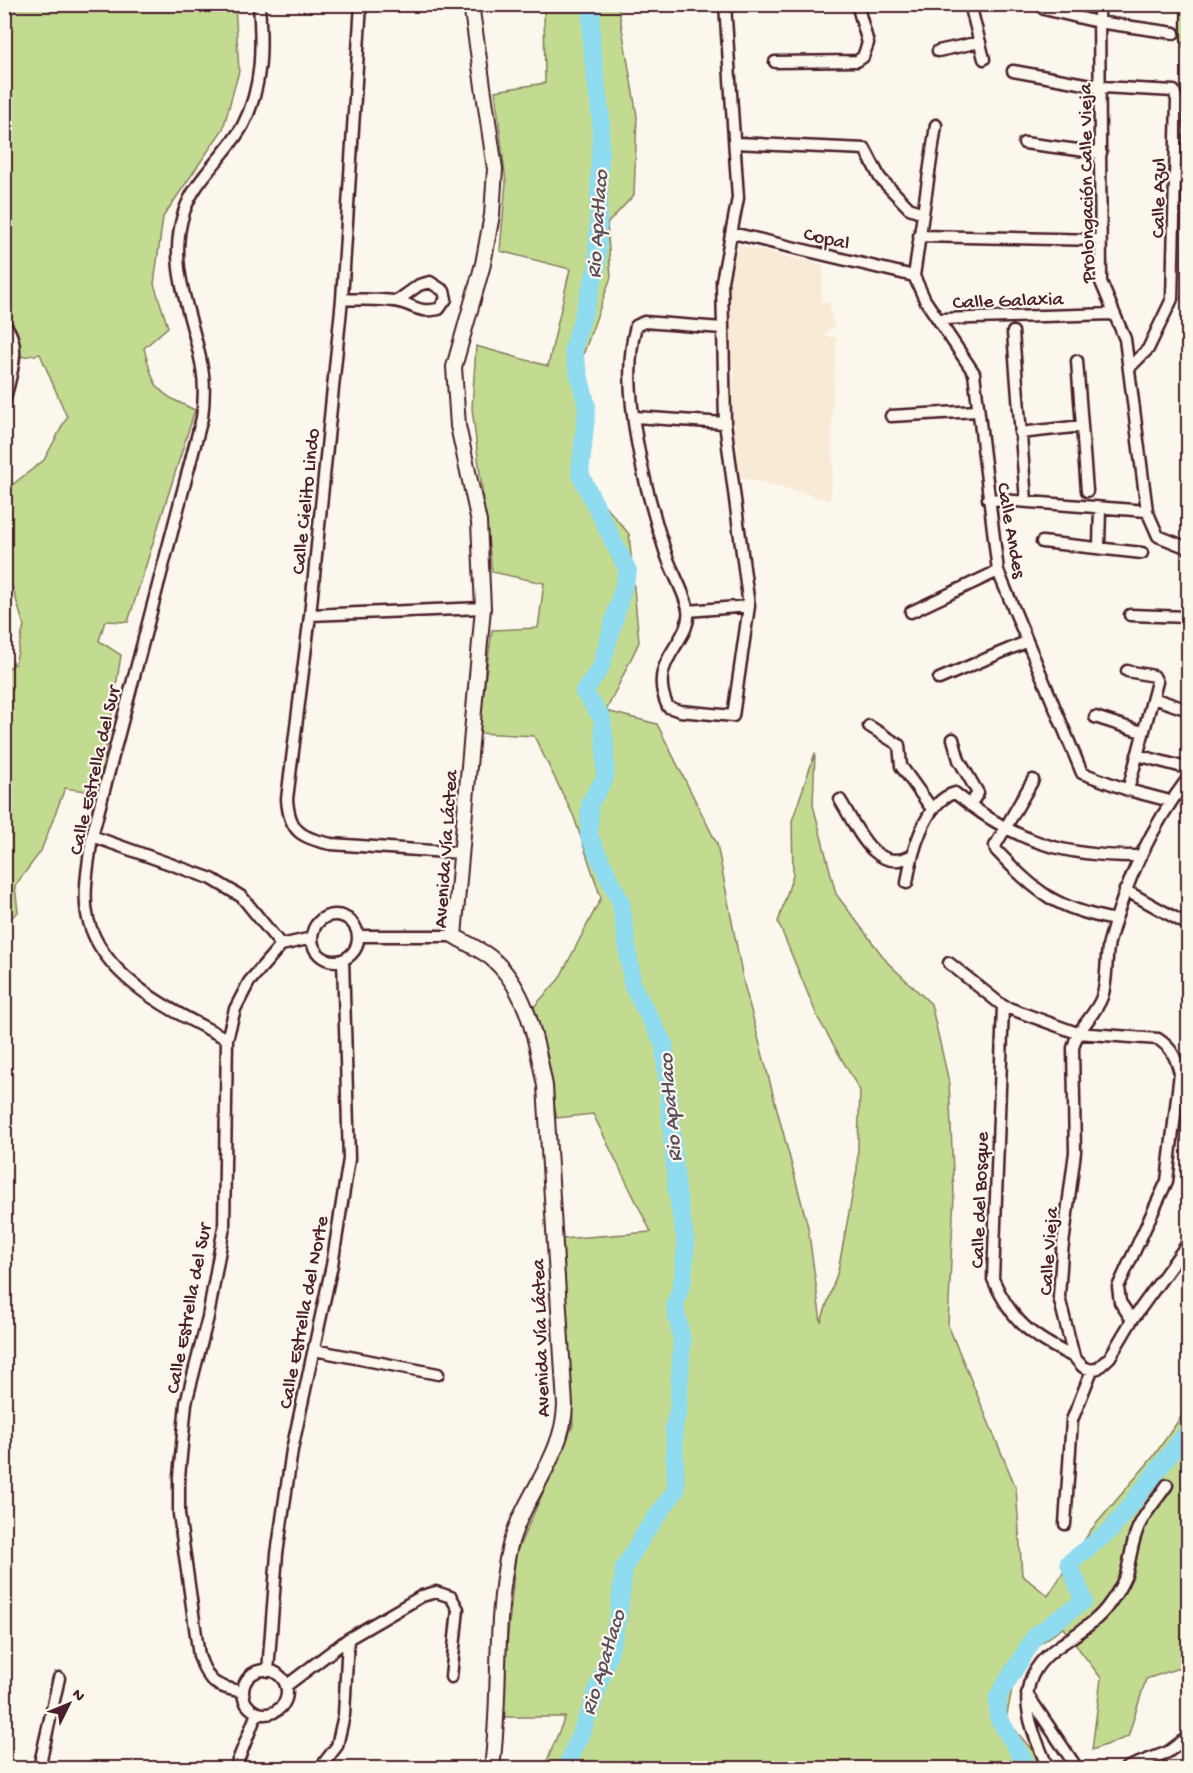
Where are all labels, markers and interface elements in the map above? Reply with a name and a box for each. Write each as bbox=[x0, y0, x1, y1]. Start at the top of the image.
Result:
street label: Prolongación Calle Vieja bbox=[1075, 82, 1102, 284]
street label: Calle Azul bbox=[1148, 158, 1173, 238]
water label: Rio Apatlaco bbox=[583, 168, 616, 279]
street label: Copal bbox=[801, 224, 851, 257]
street label: Calle Galaxia bbox=[952, 289, 1065, 316]
street label: Calle Cielito Lindo bbox=[288, 427, 327, 575]
street label: Calle Andes bbox=[990, 481, 1029, 581]
street label: Calle Estrella del Sur bbox=[66, 682, 127, 858]
street label: Avenida Vía Láctea bbox=[430, 769, 465, 929]
water label: Rio Apatlaco bbox=[655, 1051, 690, 1163]
street label: Calle del Bosque bbox=[968, 1131, 995, 1269]
street label: Calle Vieja bbox=[1036, 1205, 1065, 1296]
street label: Calle Estrella del Norte bbox=[275, 1214, 336, 1411]
street label: Calle Estrella del Sur bbox=[163, 1220, 219, 1396]
street label: Avenida Vía Láctea bbox=[528, 1257, 557, 1417]
water label: Rio Apatlaco bbox=[578, 1606, 634, 1719]
north arrow bbox=[39, 1674, 99, 1734]
text: N bbox=[67, 1686, 88, 1707]

